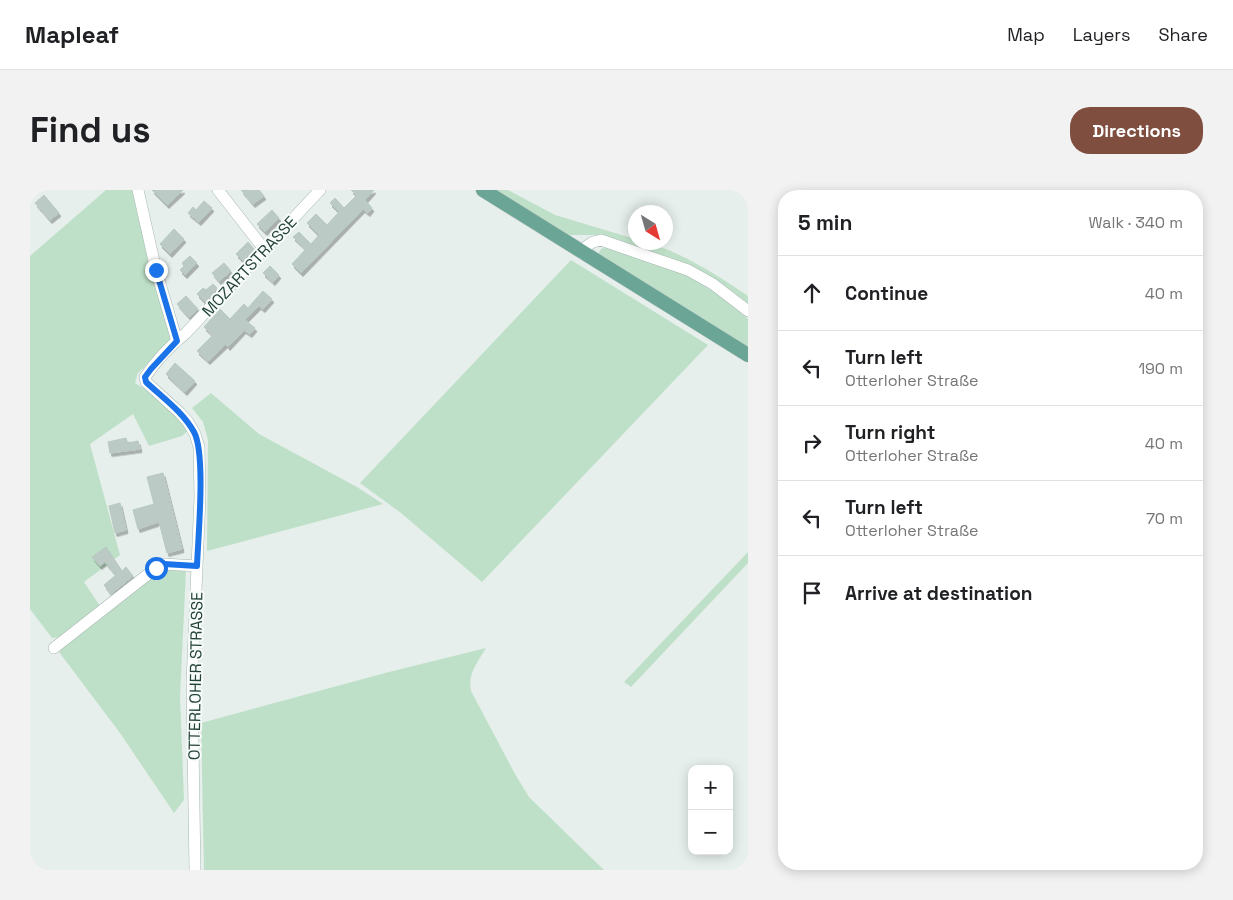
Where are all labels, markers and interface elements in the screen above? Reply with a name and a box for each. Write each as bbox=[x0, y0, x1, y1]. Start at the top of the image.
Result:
text: Mapleaf bbox=[25, 19, 119, 50]
text: Map bbox=[1007, 23, 1045, 46]
text: Layers bbox=[1073, 23, 1130, 46]
text: Share bbox=[1158, 23, 1208, 46]
button: Directions bbox=[1070, 107, 1203, 154]
text: Find us bbox=[30, 108, 151, 152]
north arrow bbox=[628, 205, 673, 250]
text: 5 min bbox=[798, 209, 852, 236]
street label: MOZARTSTRASSE bbox=[197, 212, 301, 321]
text: Walk · 340 m bbox=[1088, 212, 1183, 233]
route end bbox=[145, 259, 168, 282]
icon: ahead bbox=[798, 279, 826, 307]
text: Continue bbox=[845, 281, 928, 306]
text: 40 m bbox=[1145, 283, 1183, 304]
text: Turn left bbox=[845, 345, 923, 370]
icon: left bbox=[798, 354, 826, 382]
text: 190 m bbox=[1138, 358, 1183, 379]
text: Otterloher Straße bbox=[845, 370, 979, 391]
text: Turn right bbox=[845, 420, 935, 445]
icon: right bbox=[798, 429, 826, 457]
text: 40 m bbox=[1145, 433, 1183, 454]
text: Otterloher Straße bbox=[845, 445, 979, 466]
text: Turn left bbox=[845, 495, 923, 520]
icon: left bbox=[798, 504, 826, 532]
text: 70 m bbox=[1146, 508, 1183, 529]
text: Otterloher Straße bbox=[845, 520, 979, 541]
route start bbox=[145, 557, 168, 580]
icon: arrive bbox=[798, 579, 826, 607]
text: Arrive at destination bbox=[845, 581, 1033, 606]
street label: OTTERLOHER STRASSE bbox=[184, 592, 207, 760]
map controls bbox=[688, 765, 733, 855]
button: + bbox=[688, 765, 733, 810]
button: − bbox=[688, 810, 733, 855]

